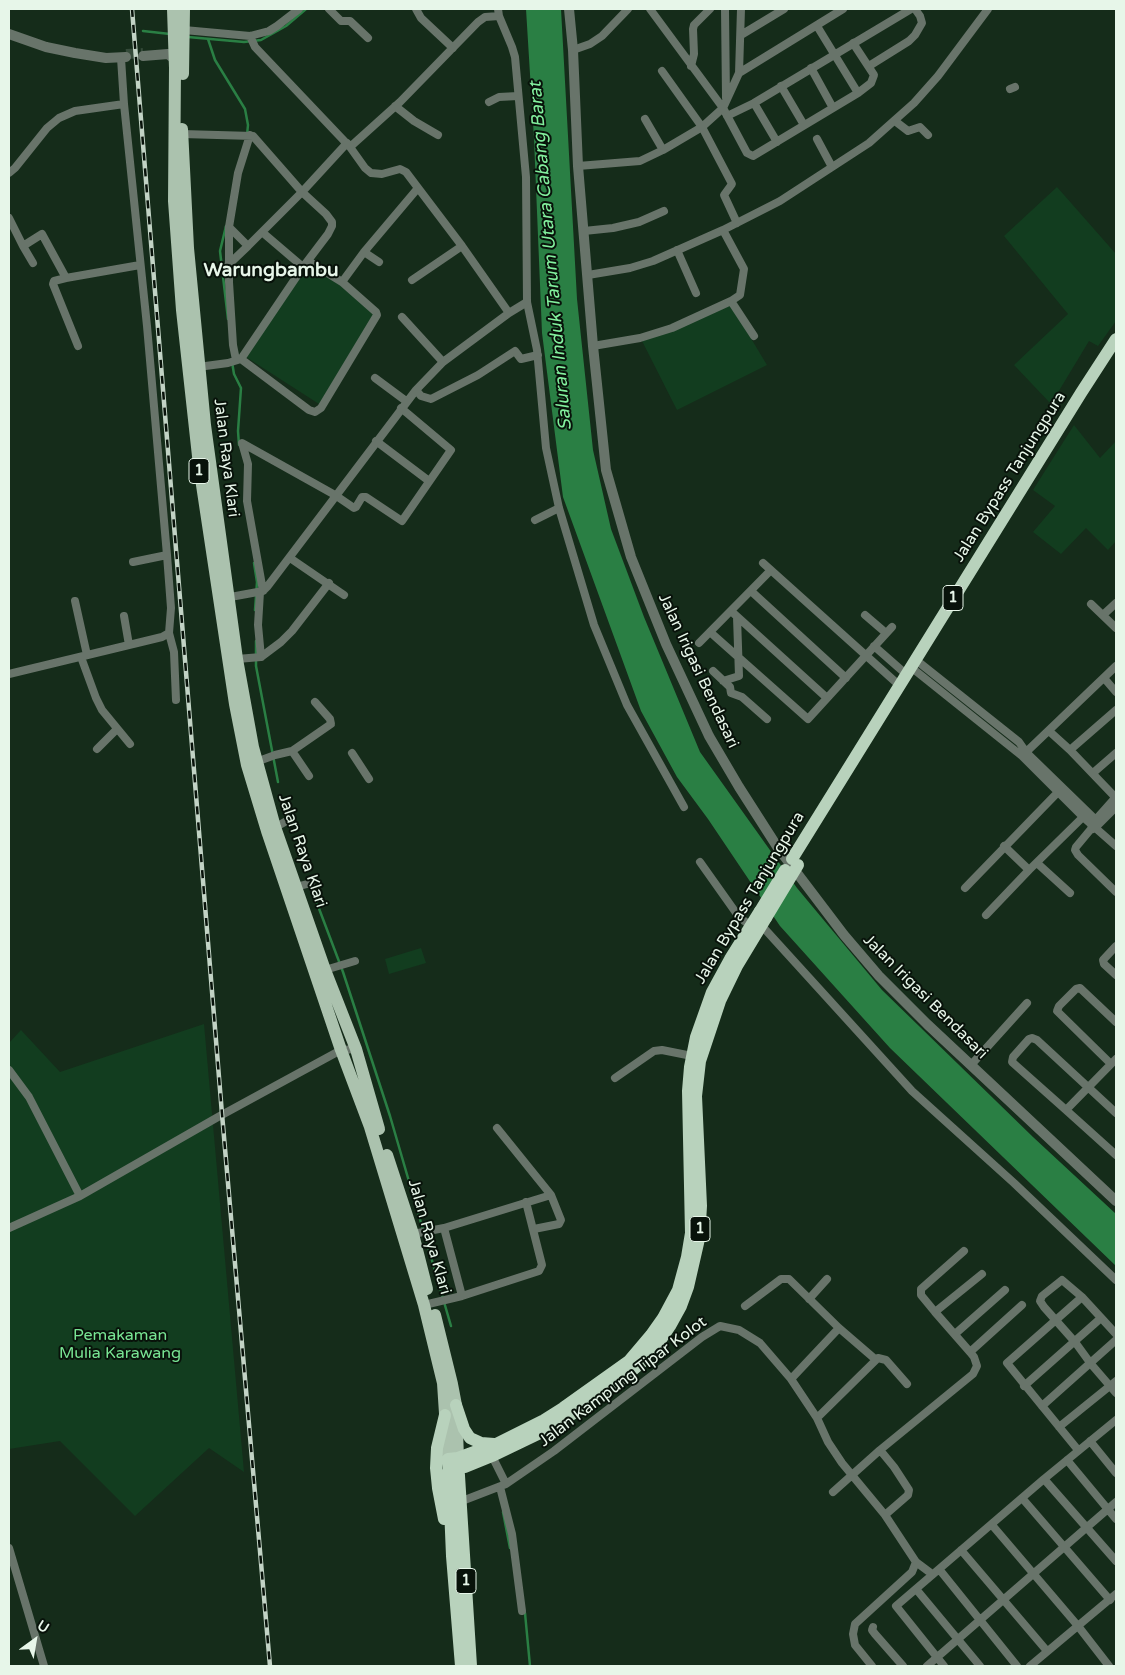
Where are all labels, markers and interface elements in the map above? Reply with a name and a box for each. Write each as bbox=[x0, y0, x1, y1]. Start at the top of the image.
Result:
water label: Saluran Induk Tarum Utara Cabang Barat bbox=[525, 81, 577, 431]
district label: Warungbambu bbox=[203, 260, 339, 282]
street label: Jalan Bypass Tanjungpura bbox=[950, 388, 1070, 566]
street label: Jalan Raya Klari bbox=[209, 398, 243, 518]
road number: 1 bbox=[189, 458, 209, 484]
road number: 1 bbox=[943, 586, 963, 610]
street label: Jalan Irigasi Bendasari bbox=[654, 591, 742, 751]
street label: Jalan Raya Klari bbox=[274, 792, 330, 910]
street label: Jalan Bypass Tanjungpura bbox=[691, 809, 809, 987]
street label: Jalan Irigasi Bendasari bbox=[859, 931, 991, 1063]
street label: Jalan Raya Klari bbox=[403, 1177, 455, 1297]
road number: 1 bbox=[690, 1216, 710, 1242]
street label: Jalan Kampung Tipar Kolot bbox=[535, 1313, 711, 1451]
park label: Pemakaman Mulia Karawang bbox=[59, 1326, 181, 1364]
road number: 1 bbox=[456, 1568, 476, 1594]
north arrow bbox=[10, 1615, 60, 1665]
text: U bbox=[34, 1617, 52, 1637]

